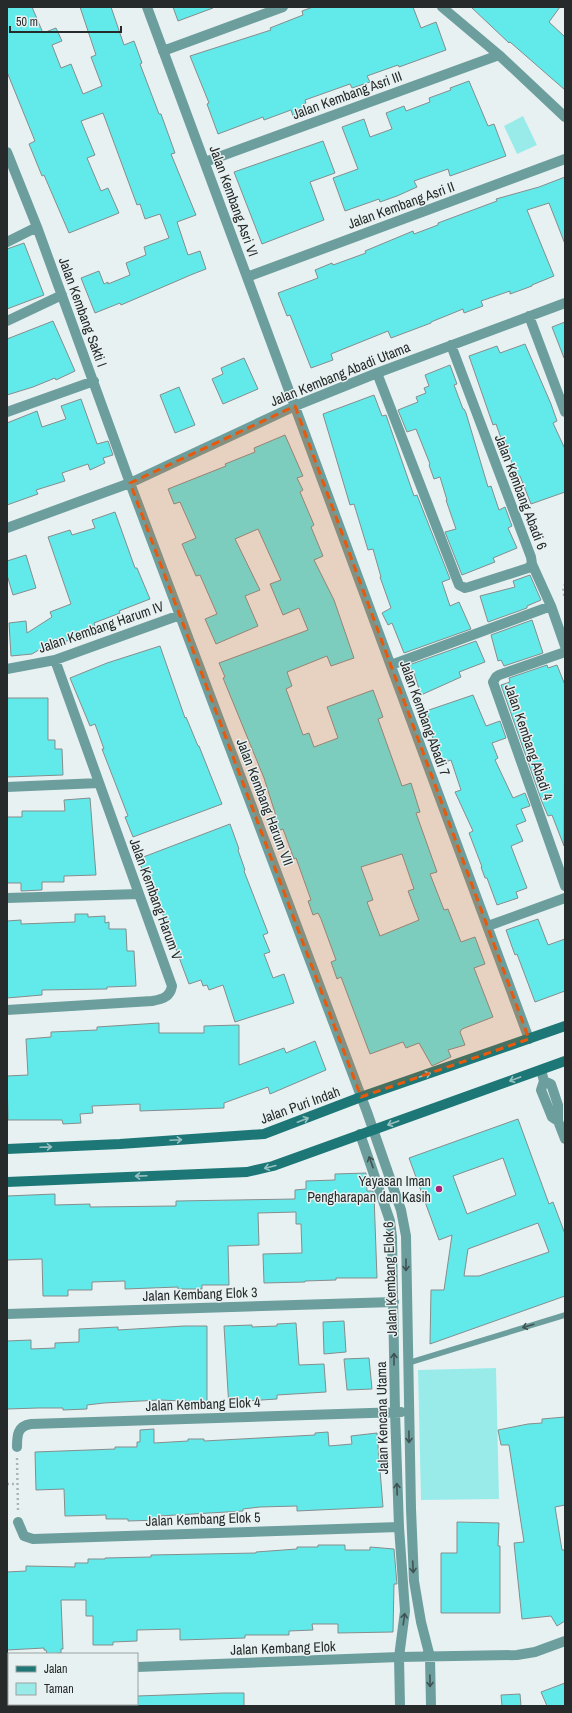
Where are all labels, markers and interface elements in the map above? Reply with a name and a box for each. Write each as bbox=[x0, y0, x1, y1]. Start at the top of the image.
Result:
scale bar bbox=[10, 8, 121, 34]
text: 50 m bbox=[16, 14, 38, 30]
street label: Jalan Kembang Asri III bbox=[290, 67, 404, 123]
street label: Jalan Kembang Asri VI bbox=[206, 143, 262, 259]
street label: Jalan Kembang Asri II bbox=[345, 177, 457, 233]
street label: Jalan Kembang Sakti I bbox=[55, 255, 111, 369]
street label: Jalan Kembang Abadi Utama bbox=[267, 337, 413, 410]
street label: Jalan Kembang Abadi 6 bbox=[491, 432, 551, 552]
street label: Jalan Kembang Harum IV bbox=[36, 597, 166, 657]
street label: Jalan Kembang Abadi 7 bbox=[396, 658, 454, 778]
street label: Jalan Kembang Abadi 4 bbox=[501, 681, 558, 803]
street label: Jalan Kembang Harum VII bbox=[232, 736, 298, 868]
street label: Jalan Kembang Harum V bbox=[126, 836, 187, 963]
one-way arrow bbox=[419, 1071, 431, 1079]
one-way arrow bbox=[509, 1076, 522, 1083]
street label: Jalan Puri Indah bbox=[258, 1082, 342, 1128]
one-way arrow bbox=[297, 1116, 309, 1124]
one-way arrow bbox=[387, 1119, 399, 1127]
one-way arrow bbox=[169, 1137, 182, 1144]
one-way arrow bbox=[39, 1143, 52, 1151]
one-way arrow bbox=[366, 1157, 374, 1169]
one-way arrow bbox=[264, 1163, 277, 1171]
place label: Yayasan Iman Pengharapan dan Kasih bbox=[307, 1172, 431, 1206]
one-way arrow bbox=[135, 1173, 148, 1180]
marker: Yayasan Iman Pengharapan dan Kasih bbox=[434, 1184, 444, 1194]
street label: Jalan Kembang Elok 6 bbox=[379, 1221, 401, 1337]
one-way arrow bbox=[402, 1258, 410, 1271]
street label: Jalan Kembang Elok 3 bbox=[142, 1283, 258, 1305]
one-way arrow bbox=[521, 1323, 534, 1330]
one-way arrow bbox=[390, 1353, 398, 1366]
street label: Jalan Kencana Utama bbox=[372, 1361, 392, 1475]
street label: Jalan Kembang Elok 4 bbox=[145, 1393, 261, 1415]
one-way arrow bbox=[405, 1430, 413, 1443]
one-way arrow bbox=[394, 1483, 401, 1496]
street label: Jalan Kembang Elok 5 bbox=[145, 1508, 261, 1530]
one-way arrow bbox=[409, 1560, 417, 1573]
one-way arrow bbox=[400, 1613, 408, 1626]
street label: Jalan Kembang Elok bbox=[230, 1637, 336, 1659]
legend bbox=[8, 1653, 138, 1705]
text: Jalan bbox=[44, 1661, 68, 1677]
one-way arrow bbox=[426, 1674, 434, 1687]
text: Taman bbox=[44, 1681, 74, 1697]

